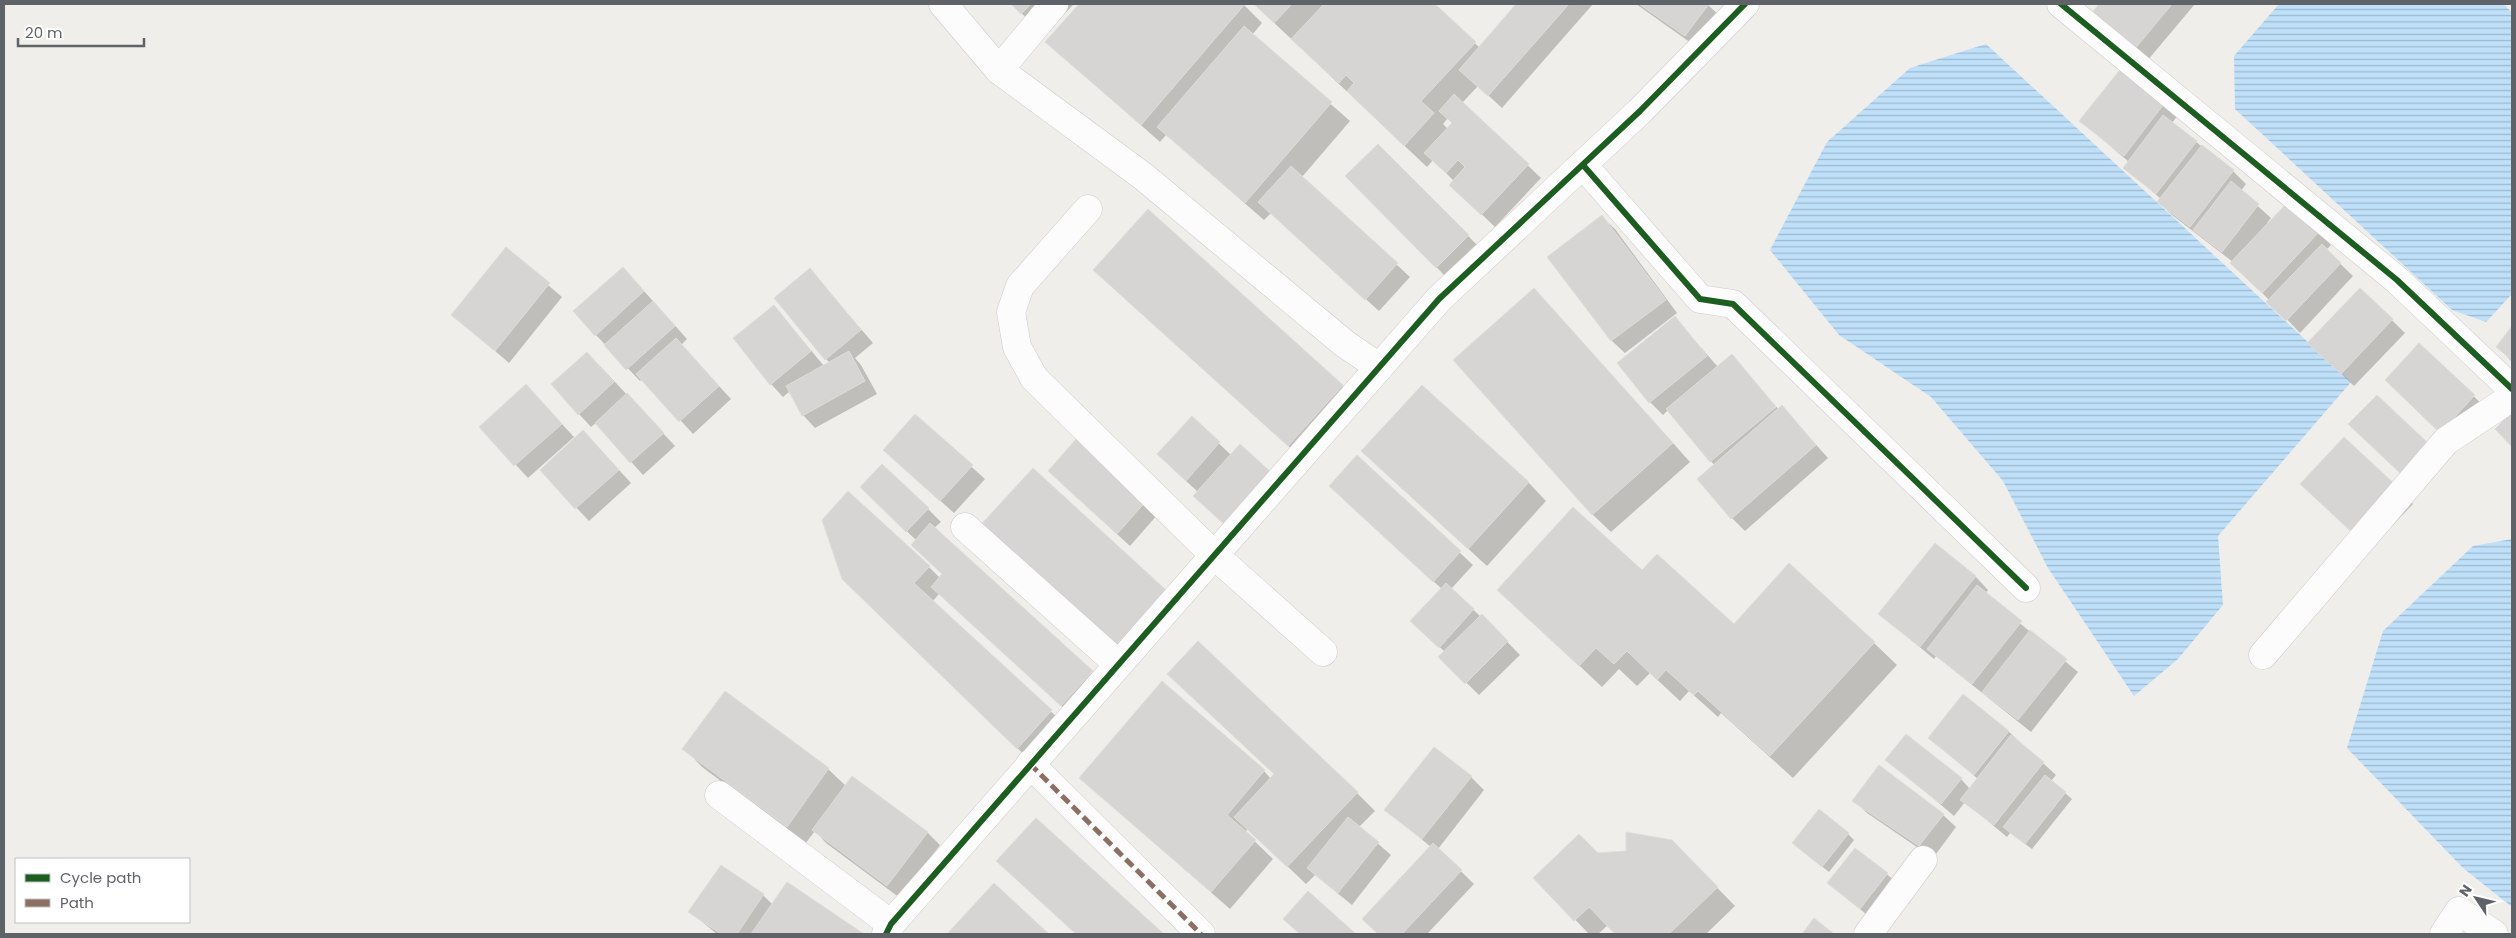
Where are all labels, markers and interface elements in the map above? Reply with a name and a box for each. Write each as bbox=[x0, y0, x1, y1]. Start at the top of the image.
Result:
scale bar bbox=[18, 15, 144, 47]
text: 20 m bbox=[25, 22, 63, 43]
legend bbox=[15, 858, 190, 923]
text: Cycle path bbox=[60, 867, 141, 888]
north arrow bbox=[2451, 873, 2501, 923]
text: N bbox=[2454, 880, 2477, 901]
text: Path bbox=[60, 892, 94, 913]

